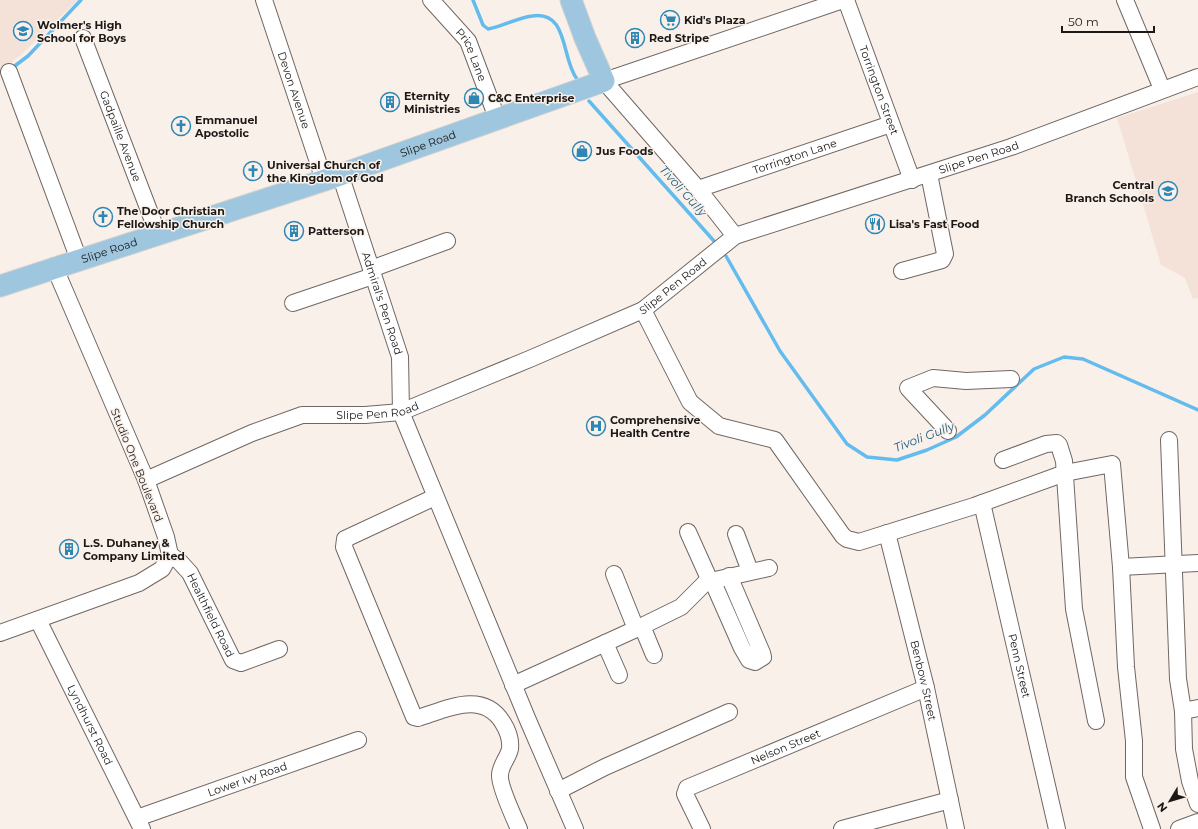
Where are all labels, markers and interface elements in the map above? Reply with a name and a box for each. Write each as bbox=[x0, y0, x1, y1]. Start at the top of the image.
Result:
scale bar bbox=[1062, 8, 1154, 34]
supermarket icon: Kid's Plaza bbox=[659, 9, 681, 31]
place label: Kid's Plaza bbox=[684, 13, 746, 27]
text: 50 m bbox=[1068, 14, 1099, 29]
place label: Wolmer's High School for Boys bbox=[37, 18, 126, 45]
school or university icon: Wolmer's High School for Boys bbox=[12, 20, 34, 42]
street label: Price Lane bbox=[453, 25, 490, 84]
building icon: Red Stripe bbox=[624, 27, 646, 49]
place label: Red Stripe bbox=[649, 31, 709, 45]
street label: Torrington Street bbox=[856, 44, 902, 137]
street label: Devon Avenue bbox=[275, 50, 313, 131]
shop icon: C&C Enterprise bbox=[463, 87, 485, 109]
street label: Gadpaille Avenue bbox=[97, 89, 144, 184]
place label: Eternity Ministries bbox=[404, 89, 460, 116]
building icon: Eternity Ministries bbox=[379, 91, 401, 113]
place label: C&C Enterprise bbox=[488, 91, 574, 105]
place label: Emmanuel Apostolic bbox=[194, 113, 258, 140]
church icon: Emmanuel Apostolic bbox=[170, 115, 192, 137]
street label: Slipe Road bbox=[398, 127, 458, 160]
street label: Torrington Lane bbox=[751, 136, 839, 177]
street label: Slipe Pen Road bbox=[937, 138, 1021, 177]
shop icon: Jus Foods bbox=[571, 140, 593, 162]
place label: Jus Foods bbox=[595, 144, 653, 158]
place label: Universal Church of the Kingdom of God bbox=[267, 158, 384, 185]
church icon: Universal Church of the Kingdom of God bbox=[242, 160, 264, 182]
water label: Tivoli Gully bbox=[656, 162, 711, 221]
place label: Central Branch Schools bbox=[1065, 178, 1154, 205]
school or university icon: Central Branch Schools bbox=[1157, 180, 1179, 202]
place label: The Door Christian Fellowship Church bbox=[117, 204, 225, 231]
church icon: The Door Christian Fellowship Church bbox=[92, 206, 114, 228]
restaurant icon: Lisa's Fast Food bbox=[864, 213, 886, 235]
place label: Lisa's Fast Food bbox=[889, 217, 979, 231]
building icon: Patterson bbox=[283, 220, 305, 242]
place label: Patterson bbox=[308, 224, 364, 238]
street label: Slipe Road bbox=[79, 235, 139, 266]
street label: Admiral's Pen Road bbox=[359, 250, 406, 356]
street label: Slipe Pen Road bbox=[637, 255, 710, 318]
street label: Slipe Pen Road bbox=[336, 399, 421, 422]
street label: Studio One Boulevard bbox=[108, 406, 166, 524]
place label: Comprehensive Health Centre bbox=[610, 413, 700, 440]
hospital icon: Comprehensive Health Centre bbox=[585, 415, 607, 437]
water label: Tivoli Gully bbox=[891, 418, 958, 455]
place label: L.S. Duhaney & Company Limited bbox=[83, 536, 185, 563]
building icon: L.S. Duhaney & Company Limited bbox=[58, 538, 80, 560]
street label: Healthfield Road bbox=[184, 571, 237, 659]
street label: Penn Street bbox=[1005, 632, 1034, 700]
street label: Benbow Street bbox=[907, 639, 940, 723]
street label: Lyndhurst Road bbox=[64, 682, 116, 767]
street label: Nelson Street bbox=[748, 726, 823, 768]
street label: Lower Ivy Road bbox=[206, 759, 289, 800]
north arrow bbox=[1150, 781, 1190, 821]
text: N bbox=[1154, 799, 1170, 815]

